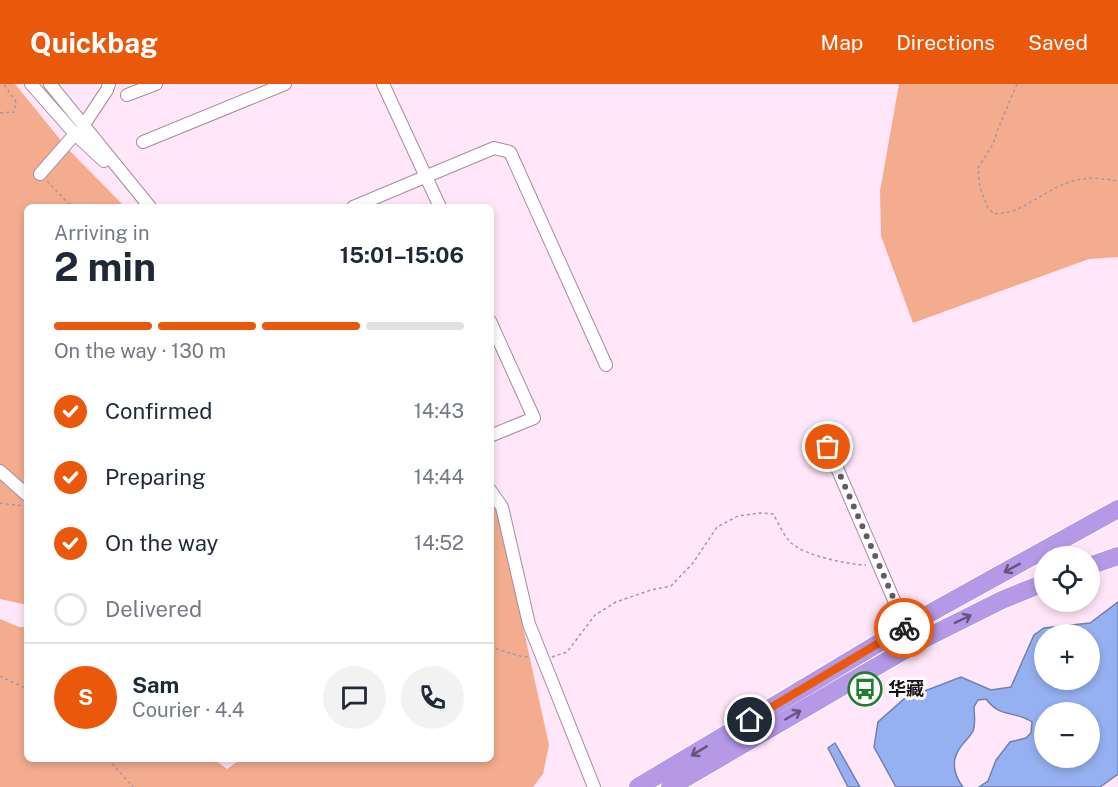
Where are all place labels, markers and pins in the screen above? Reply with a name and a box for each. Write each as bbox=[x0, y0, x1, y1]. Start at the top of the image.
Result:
pin bbox=[802, 421, 853, 472]
bus stop icon: 华藏 bbox=[847, 671, 883, 707]
place label: 华藏 bbox=[888, 678, 924, 699]
pin bbox=[724, 694, 775, 745]

